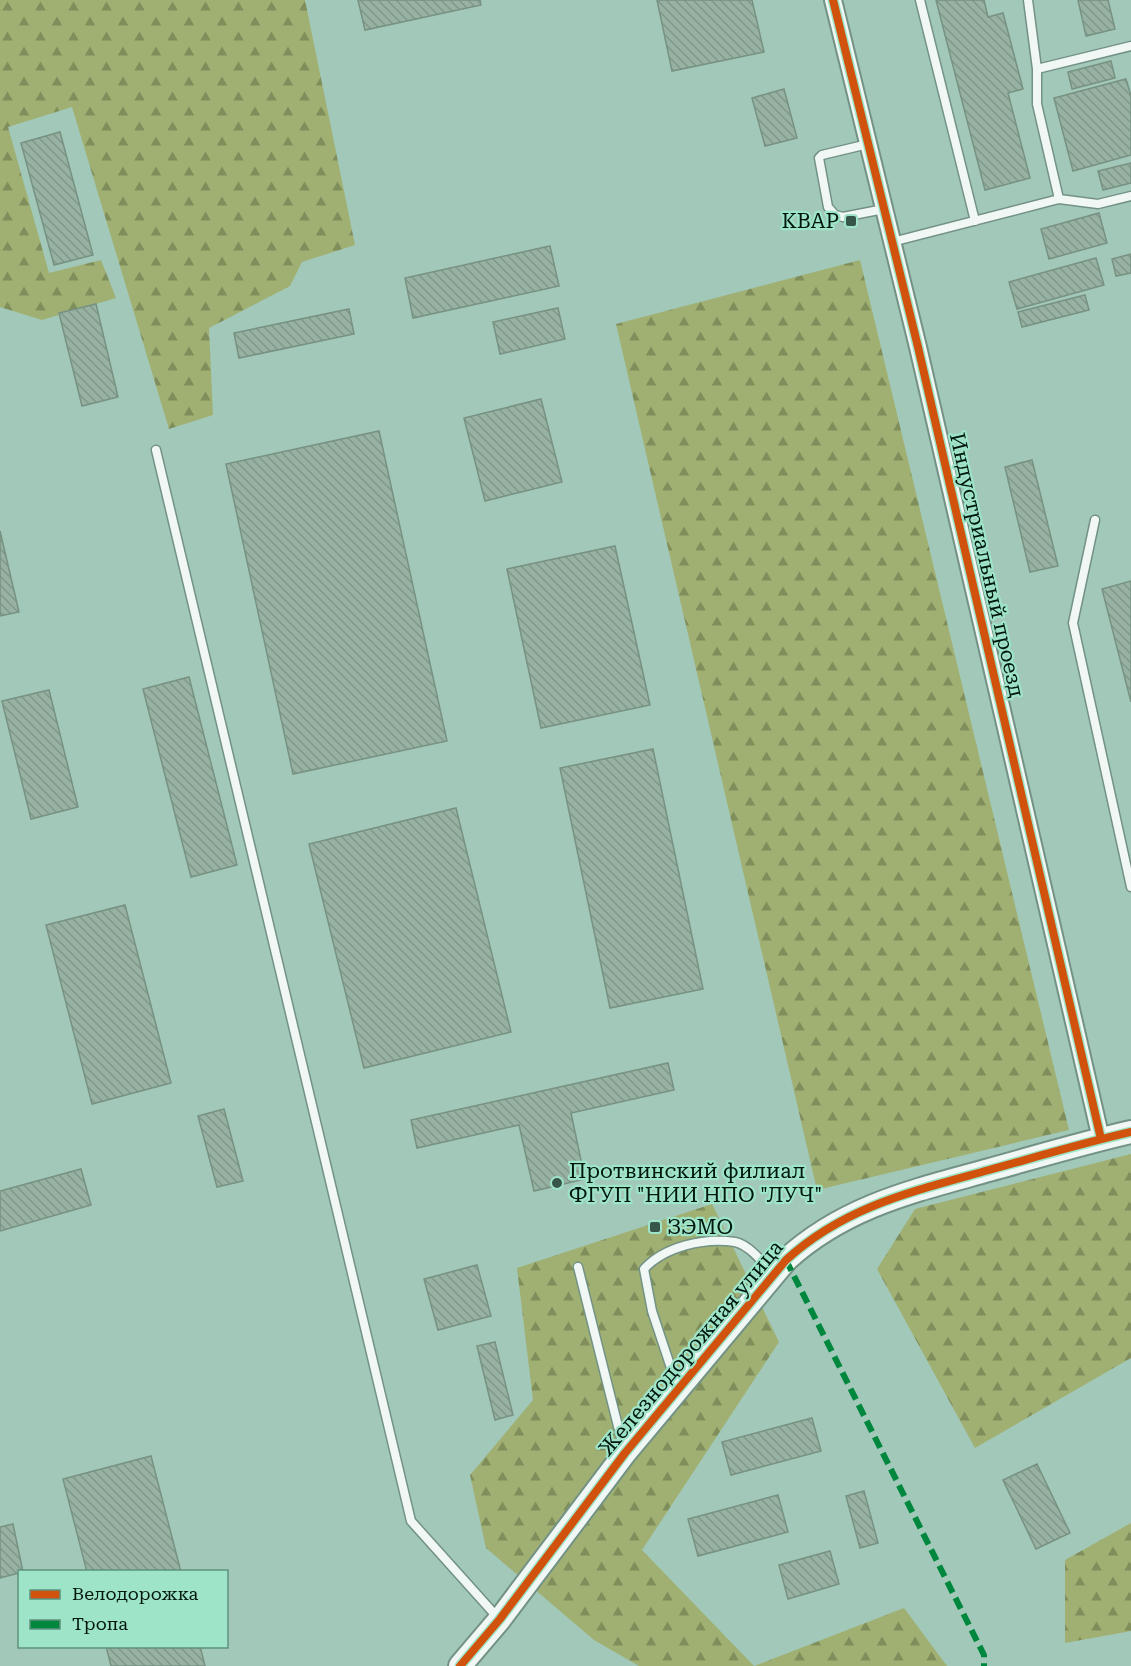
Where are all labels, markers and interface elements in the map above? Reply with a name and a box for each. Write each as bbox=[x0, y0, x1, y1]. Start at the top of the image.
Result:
place label: КВАР bbox=[782, 209, 839, 233]
marker: КВАР bbox=[844, 214, 858, 228]
street label: Индустриальный проезд bbox=[945, 431, 1029, 699]
place label: Протвинский филиал ФГУП "НИИ НПО "ЛУЧ" bbox=[569, 1159, 822, 1207]
marker: Протвинский филиал ФГУП "НИИ НПО "ЛУЧ" bbox=[550, 1176, 564, 1190]
place label: ЗЭМО bbox=[667, 1215, 733, 1239]
marker: ЗЭМО bbox=[648, 1220, 662, 1234]
street label: Железнодорожная улица bbox=[594, 1235, 788, 1460]
legend bbox=[18, 1570, 228, 1648]
text: Велодорожка bbox=[72, 1583, 198, 1604]
text: Тропа bbox=[72, 1613, 128, 1634]

